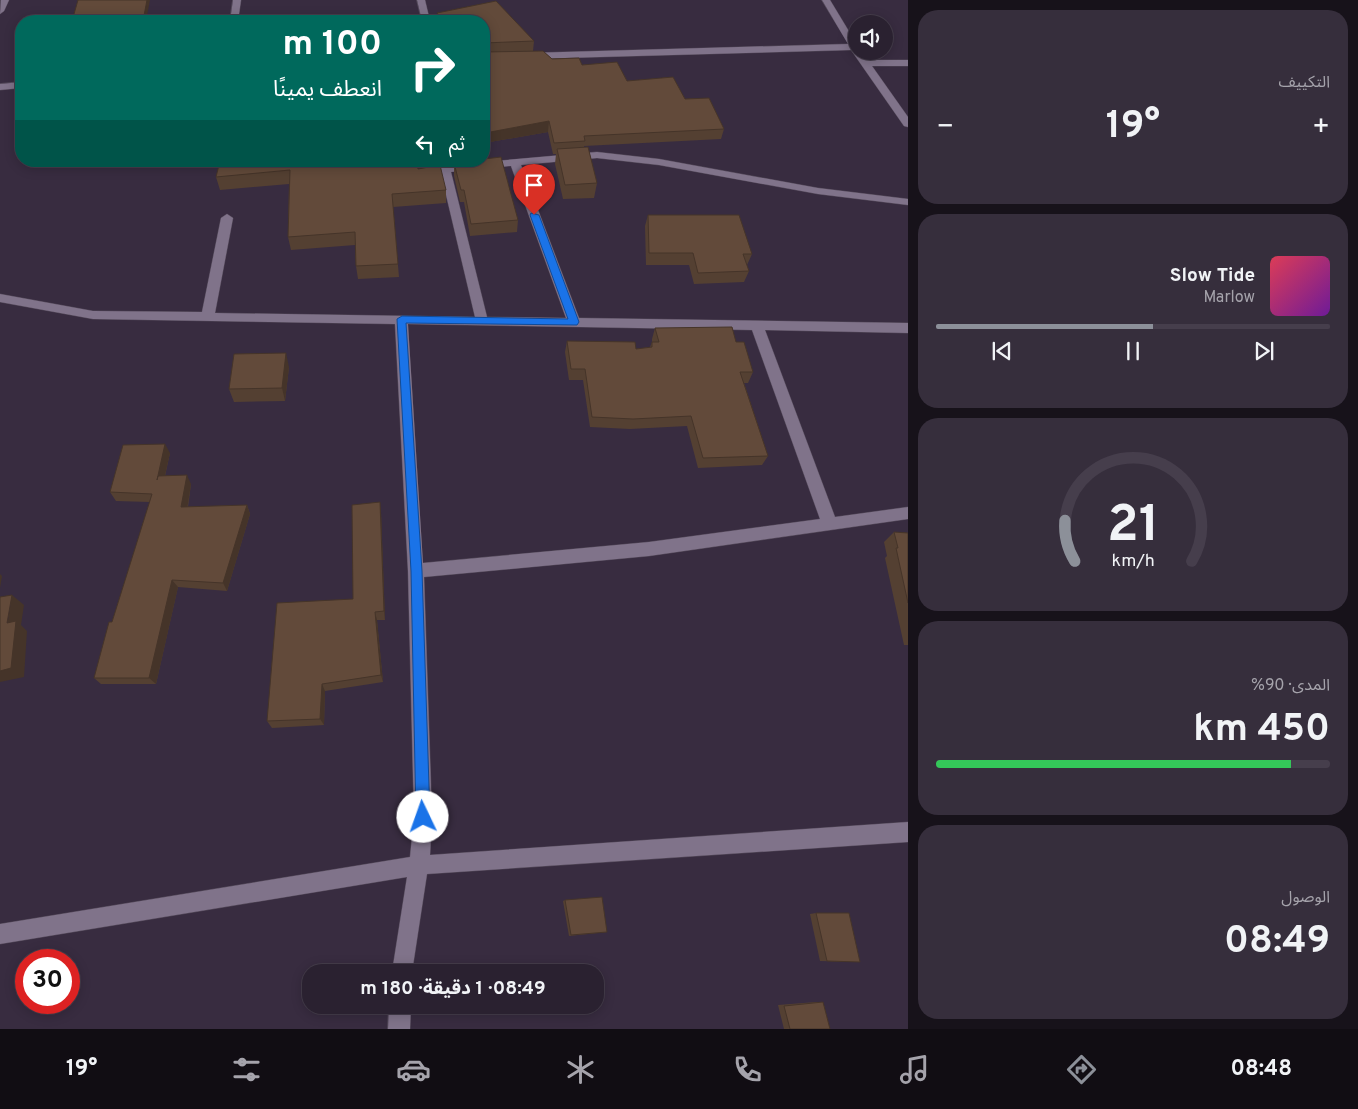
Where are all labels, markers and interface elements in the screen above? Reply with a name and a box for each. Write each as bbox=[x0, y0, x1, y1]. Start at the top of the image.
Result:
map controls bbox=[848, 15, 893, 60]
button: sound bbox=[848, 15, 893, 60]
text: 100 m bbox=[282, 23, 382, 67]
icon: right bbox=[400, 35, 465, 100]
text: التكييف bbox=[1278, 73, 1330, 93]
text: انعطف يمينًا bbox=[273, 77, 382, 104]
text: 19° bbox=[1106, 103, 1160, 152]
text: − bbox=[936, 110, 954, 146]
text: + bbox=[1312, 110, 1330, 146]
icon: left bbox=[411, 130, 439, 158]
text: ثم bbox=[449, 133, 465, 157]
pin bbox=[513, 164, 555, 215]
icon: arrive bbox=[520, 171, 548, 199]
text: Slow Tide bbox=[1170, 264, 1255, 288]
text: Marlow bbox=[1203, 288, 1255, 308]
icon: previous bbox=[988, 337, 1016, 365]
icon: pause bbox=[1119, 337, 1147, 365]
icon: next bbox=[1250, 337, 1278, 365]
text: 21 bbox=[1107, 494, 1159, 560]
text: km/h bbox=[1111, 550, 1155, 573]
text: المدى · 90% bbox=[1251, 676, 1330, 696]
text: 450 km bbox=[1193, 706, 1330, 755]
position arrow bbox=[396, 790, 448, 842]
text: الوصول bbox=[1281, 888, 1330, 908]
text: 08:49 bbox=[1224, 918, 1330, 967]
speed limit sign: 30 bbox=[15, 949, 80, 1014]
text: 08:49 · 1 دقيقة · 180 m bbox=[360, 977, 546, 1001]
icon: filters bbox=[229, 1052, 264, 1087]
icon: car bbox=[396, 1052, 431, 1087]
icon: climate bbox=[563, 1052, 598, 1087]
icon: phone bbox=[730, 1052, 765, 1087]
icon: music bbox=[897, 1052, 932, 1087]
icon: directions bbox=[1064, 1052, 1099, 1087]
text: 19° bbox=[66, 1056, 97, 1083]
text: 08:48 bbox=[1230, 1056, 1292, 1083]

